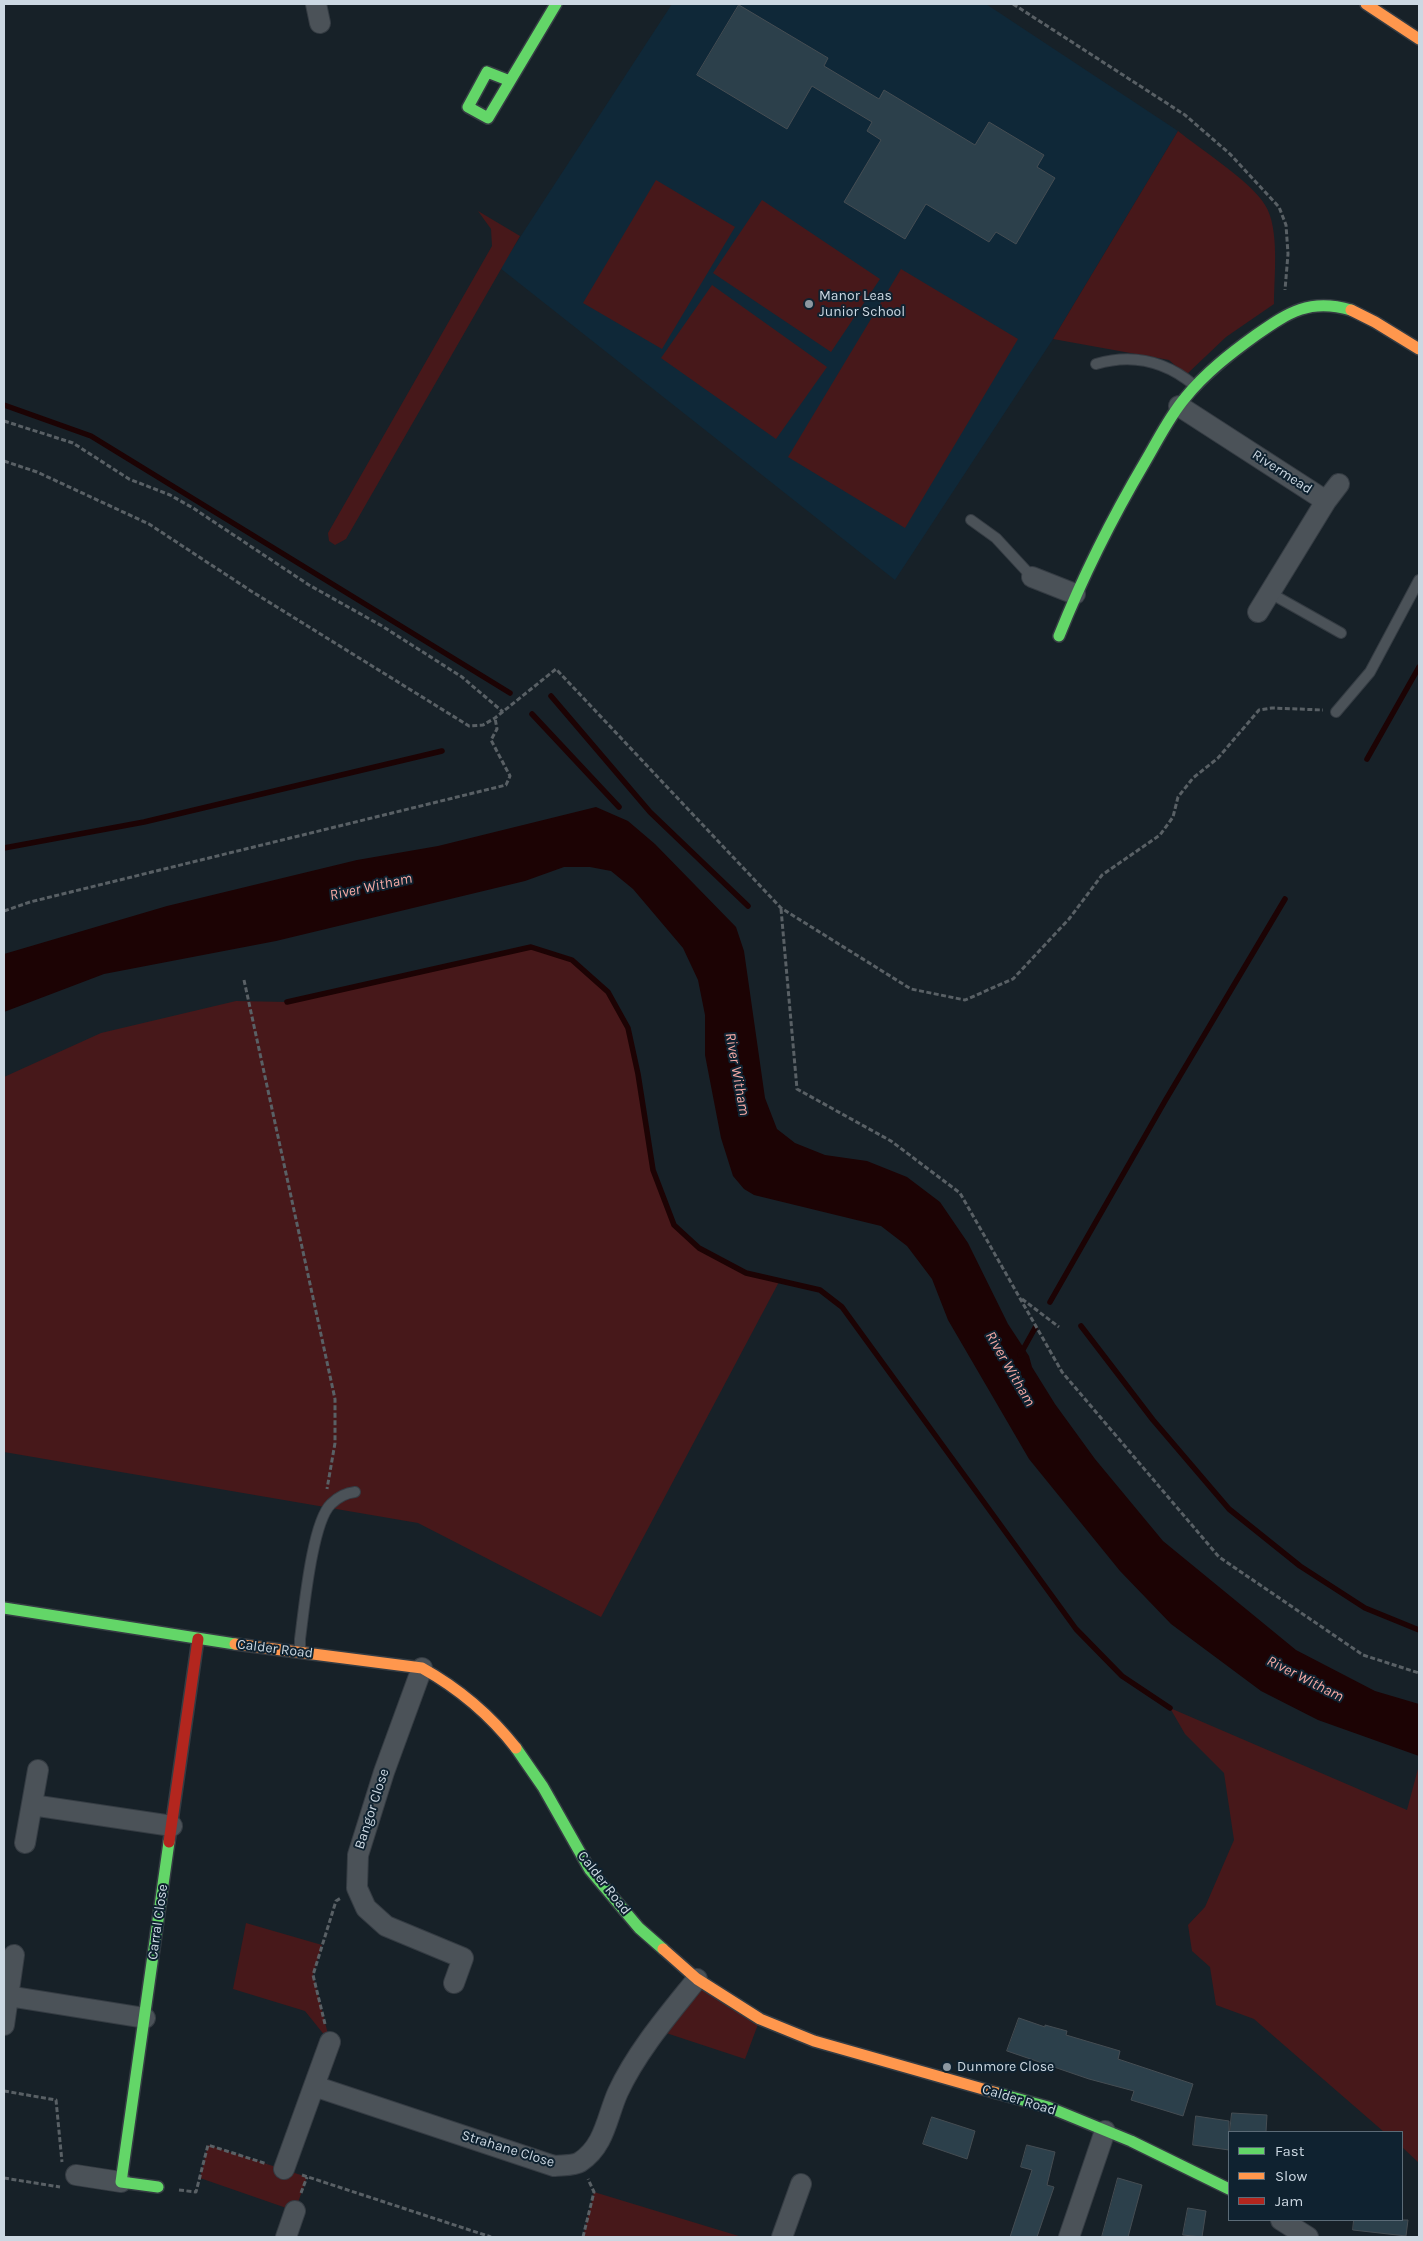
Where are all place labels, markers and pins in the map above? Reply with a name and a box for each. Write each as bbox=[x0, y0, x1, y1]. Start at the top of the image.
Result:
place label: Manor Leas Junior School bbox=[819, 288, 905, 321]
marker: Manor Leas Junior School bbox=[803, 298, 815, 310]
place label: Dunmore Close bbox=[957, 2059, 1054, 2075]
marker: Dunmore Close bbox=[941, 2061, 953, 2073]

